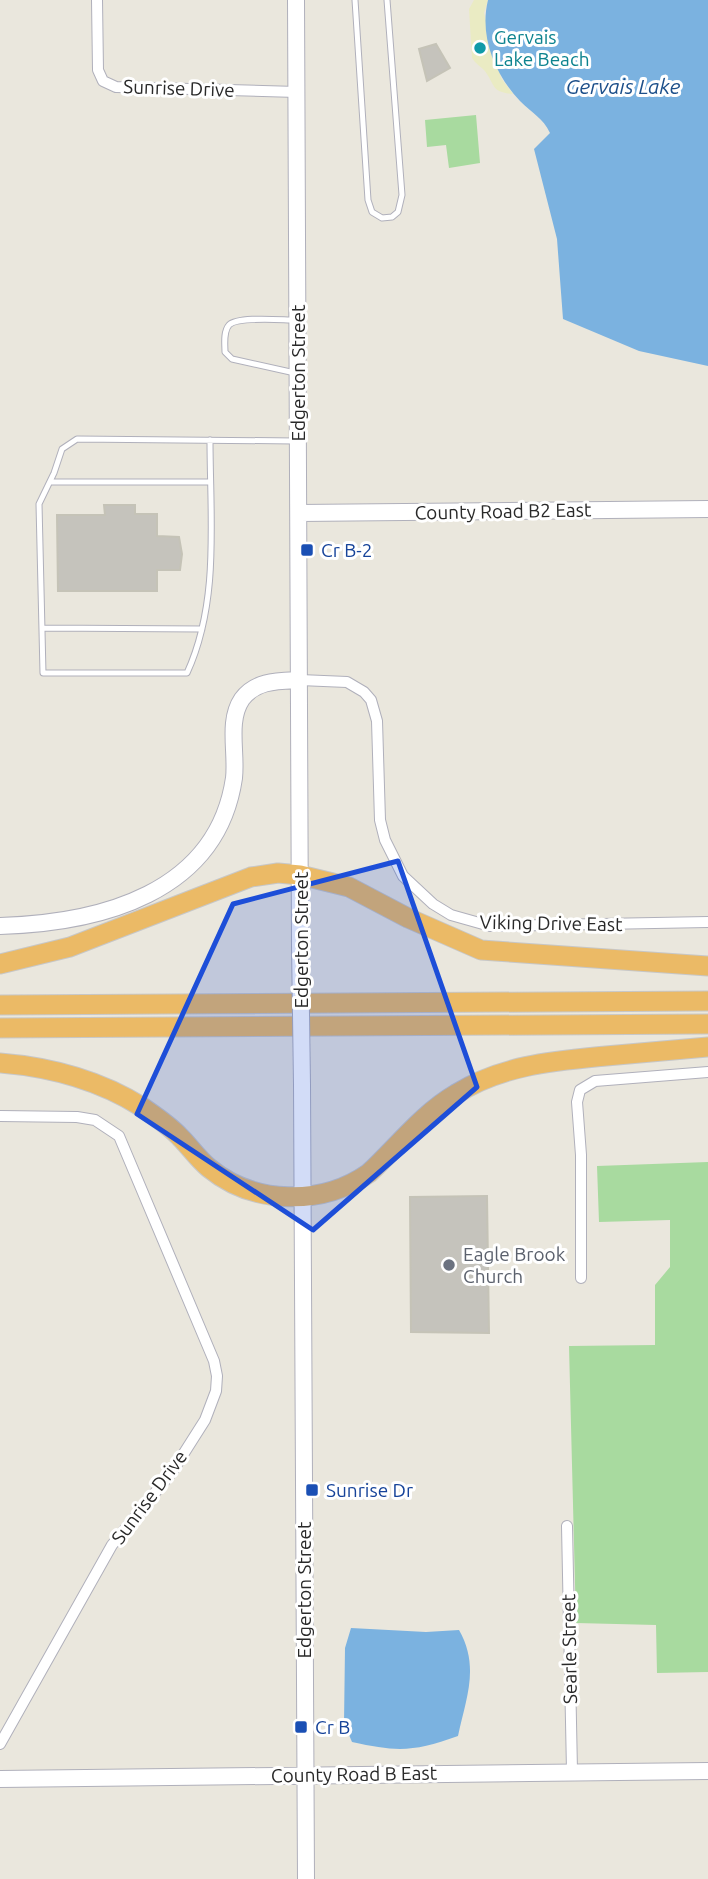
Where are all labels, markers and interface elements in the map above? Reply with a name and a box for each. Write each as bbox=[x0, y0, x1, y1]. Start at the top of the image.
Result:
place label: Gervais Lake Beach bbox=[494, 26, 590, 70]
marker: Gervais Lake Beach bbox=[472, 40, 488, 56]
water label: Gervais Lake bbox=[566, 74, 681, 98]
street label: Sunrise Drive bbox=[123, 75, 235, 101]
street label: Edgerton Street bbox=[287, 304, 309, 442]
street label: County Road B2 East bbox=[414, 498, 592, 524]
place label: Cr B-2 bbox=[321, 539, 373, 561]
marker: Cr B-2 bbox=[299, 542, 315, 558]
street label: Edgerton Street bbox=[290, 871, 312, 1009]
street label: Viking Drive East bbox=[479, 911, 623, 935]
place label: Eagle Brook Church bbox=[463, 1243, 566, 1287]
marker: Eagle Brook Church bbox=[441, 1257, 457, 1273]
street label: Sunrise Drive bbox=[107, 1446, 191, 1548]
place label: Sunrise Dr bbox=[326, 1479, 413, 1501]
marker: Sunrise Dr bbox=[304, 1482, 320, 1498]
street label: Edgerton Street bbox=[293, 1521, 315, 1659]
street label: Searle Street bbox=[557, 1593, 581, 1704]
place label: Cr B bbox=[315, 1716, 350, 1738]
marker: Cr B bbox=[293, 1719, 309, 1735]
street label: County Road B East bbox=[271, 1762, 438, 1786]

